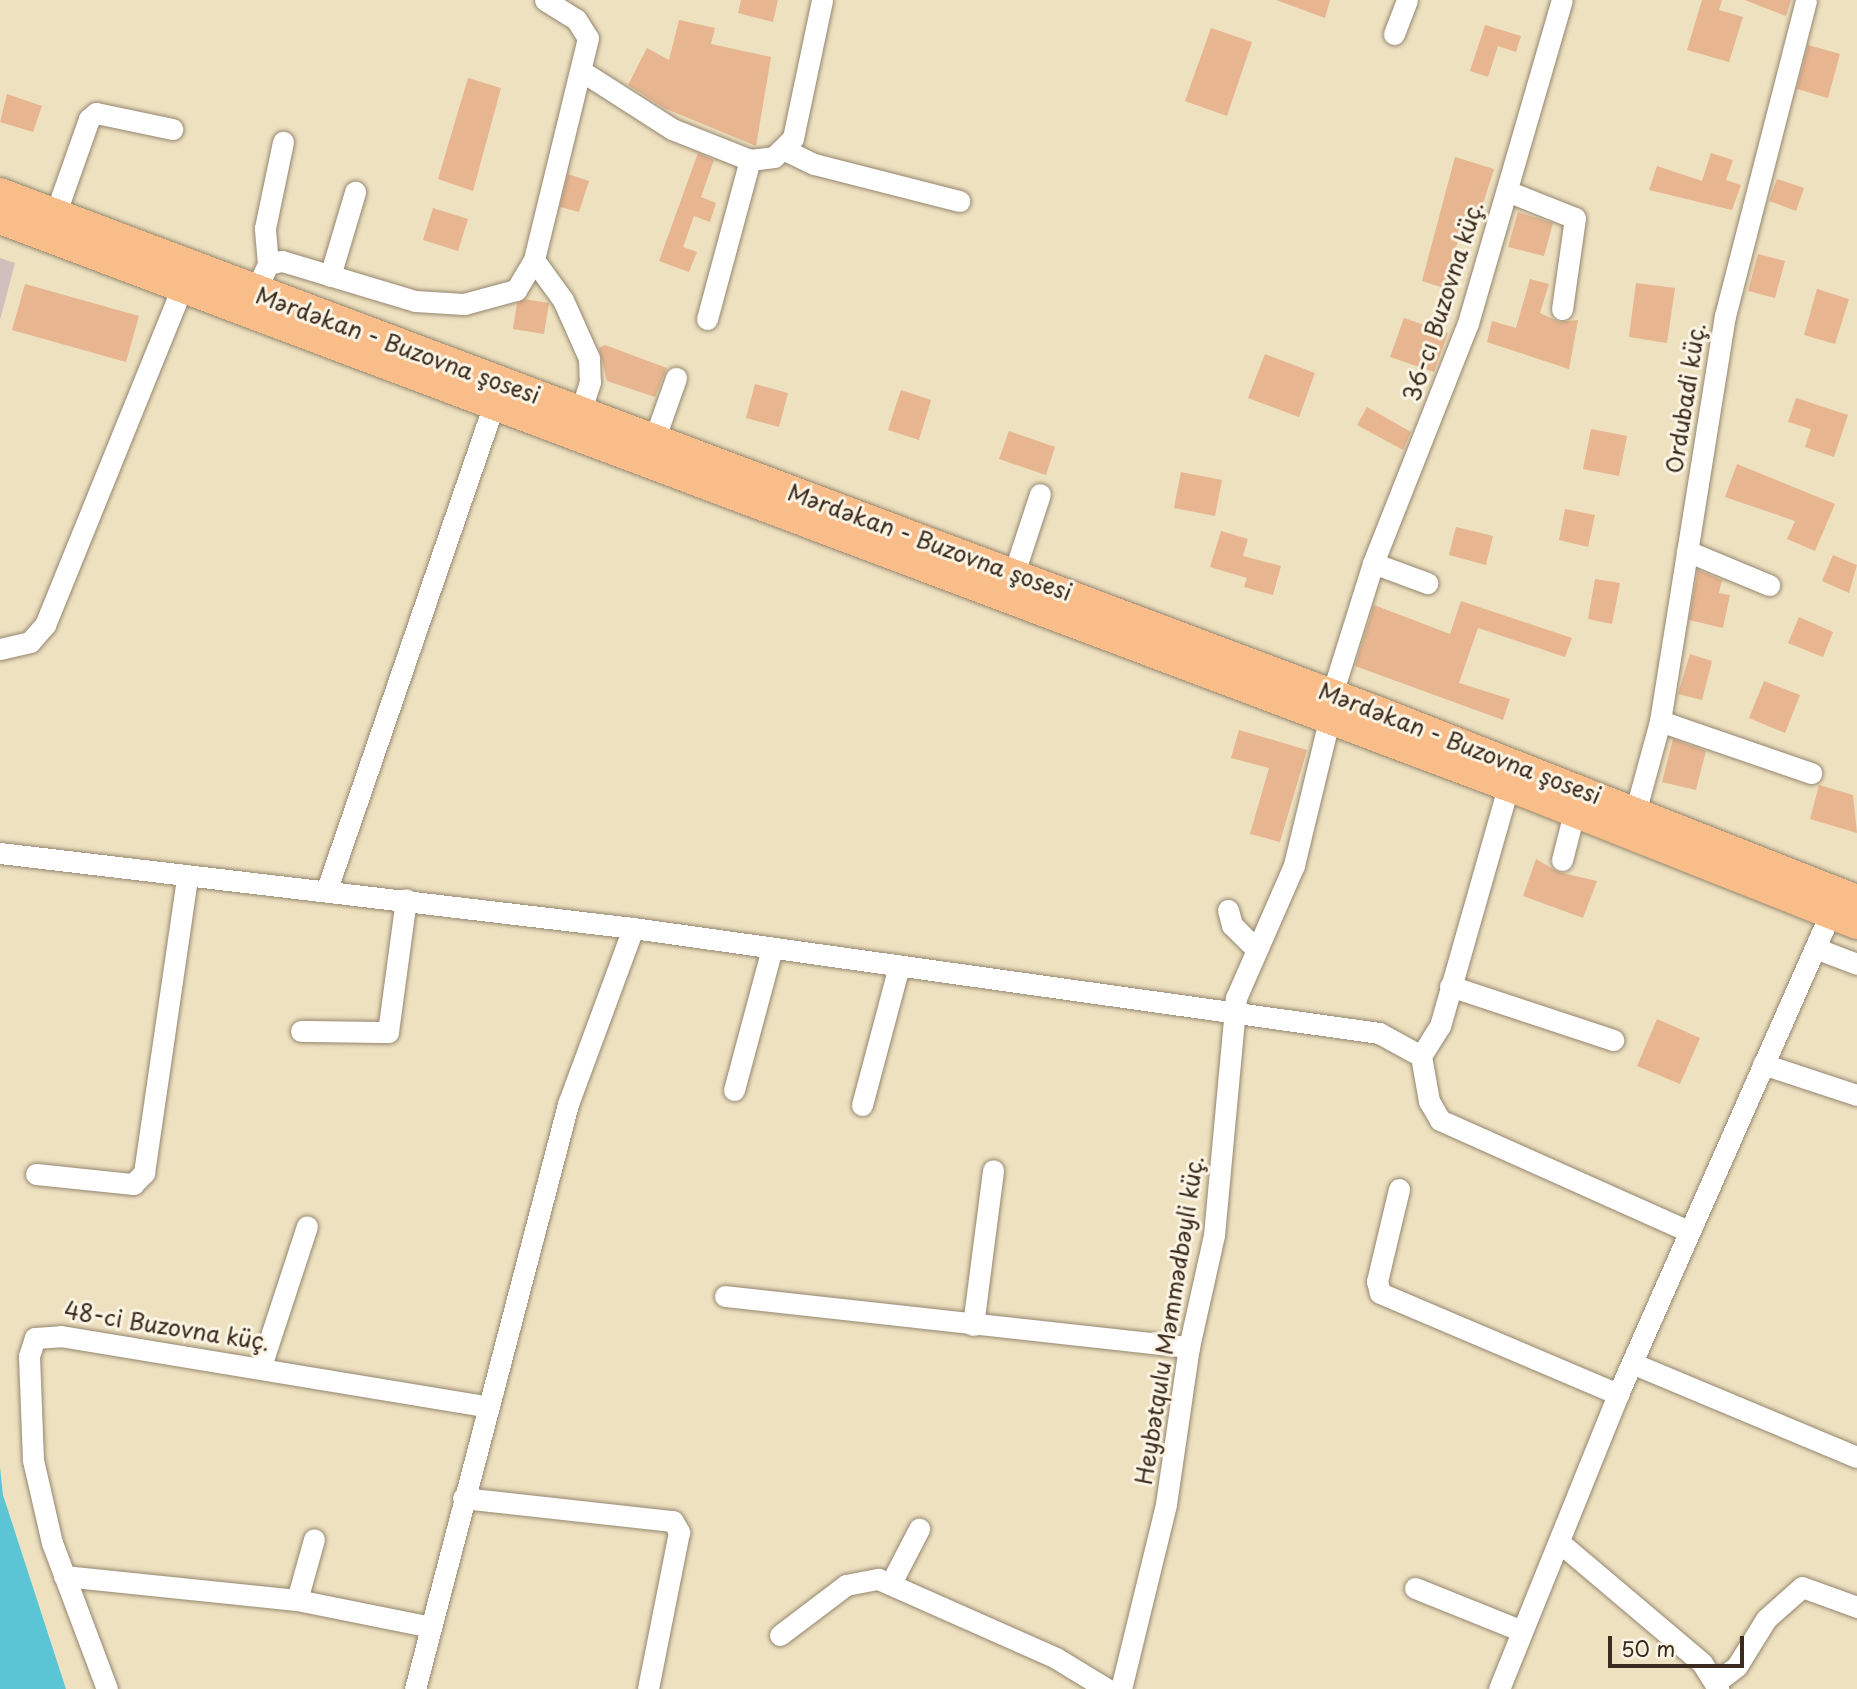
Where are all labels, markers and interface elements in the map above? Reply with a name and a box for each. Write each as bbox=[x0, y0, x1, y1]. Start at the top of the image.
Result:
street label: 36-cı Buzovna küç. bbox=[1397, 195, 1489, 407]
street label: Mərdəkan - Buzovna şosesi bbox=[252, 281, 544, 409]
street label: Ordubadi küç. bbox=[1659, 320, 1711, 476]
street label: Mərdəkan - Buzovna şosesi bbox=[784, 478, 1076, 606]
street label: Mərdəkan - Buzovna şosesi bbox=[1315, 676, 1605, 810]
street label: Heybətqulu Məmmədbəyli küç. bbox=[1129, 1152, 1209, 1488]
street label: 48-ci Buzovna küç. bbox=[60, 1296, 274, 1356]
scale bar bbox=[1612, 1622, 1748, 1666]
text: 50 m bbox=[1621, 1632, 1675, 1664]

